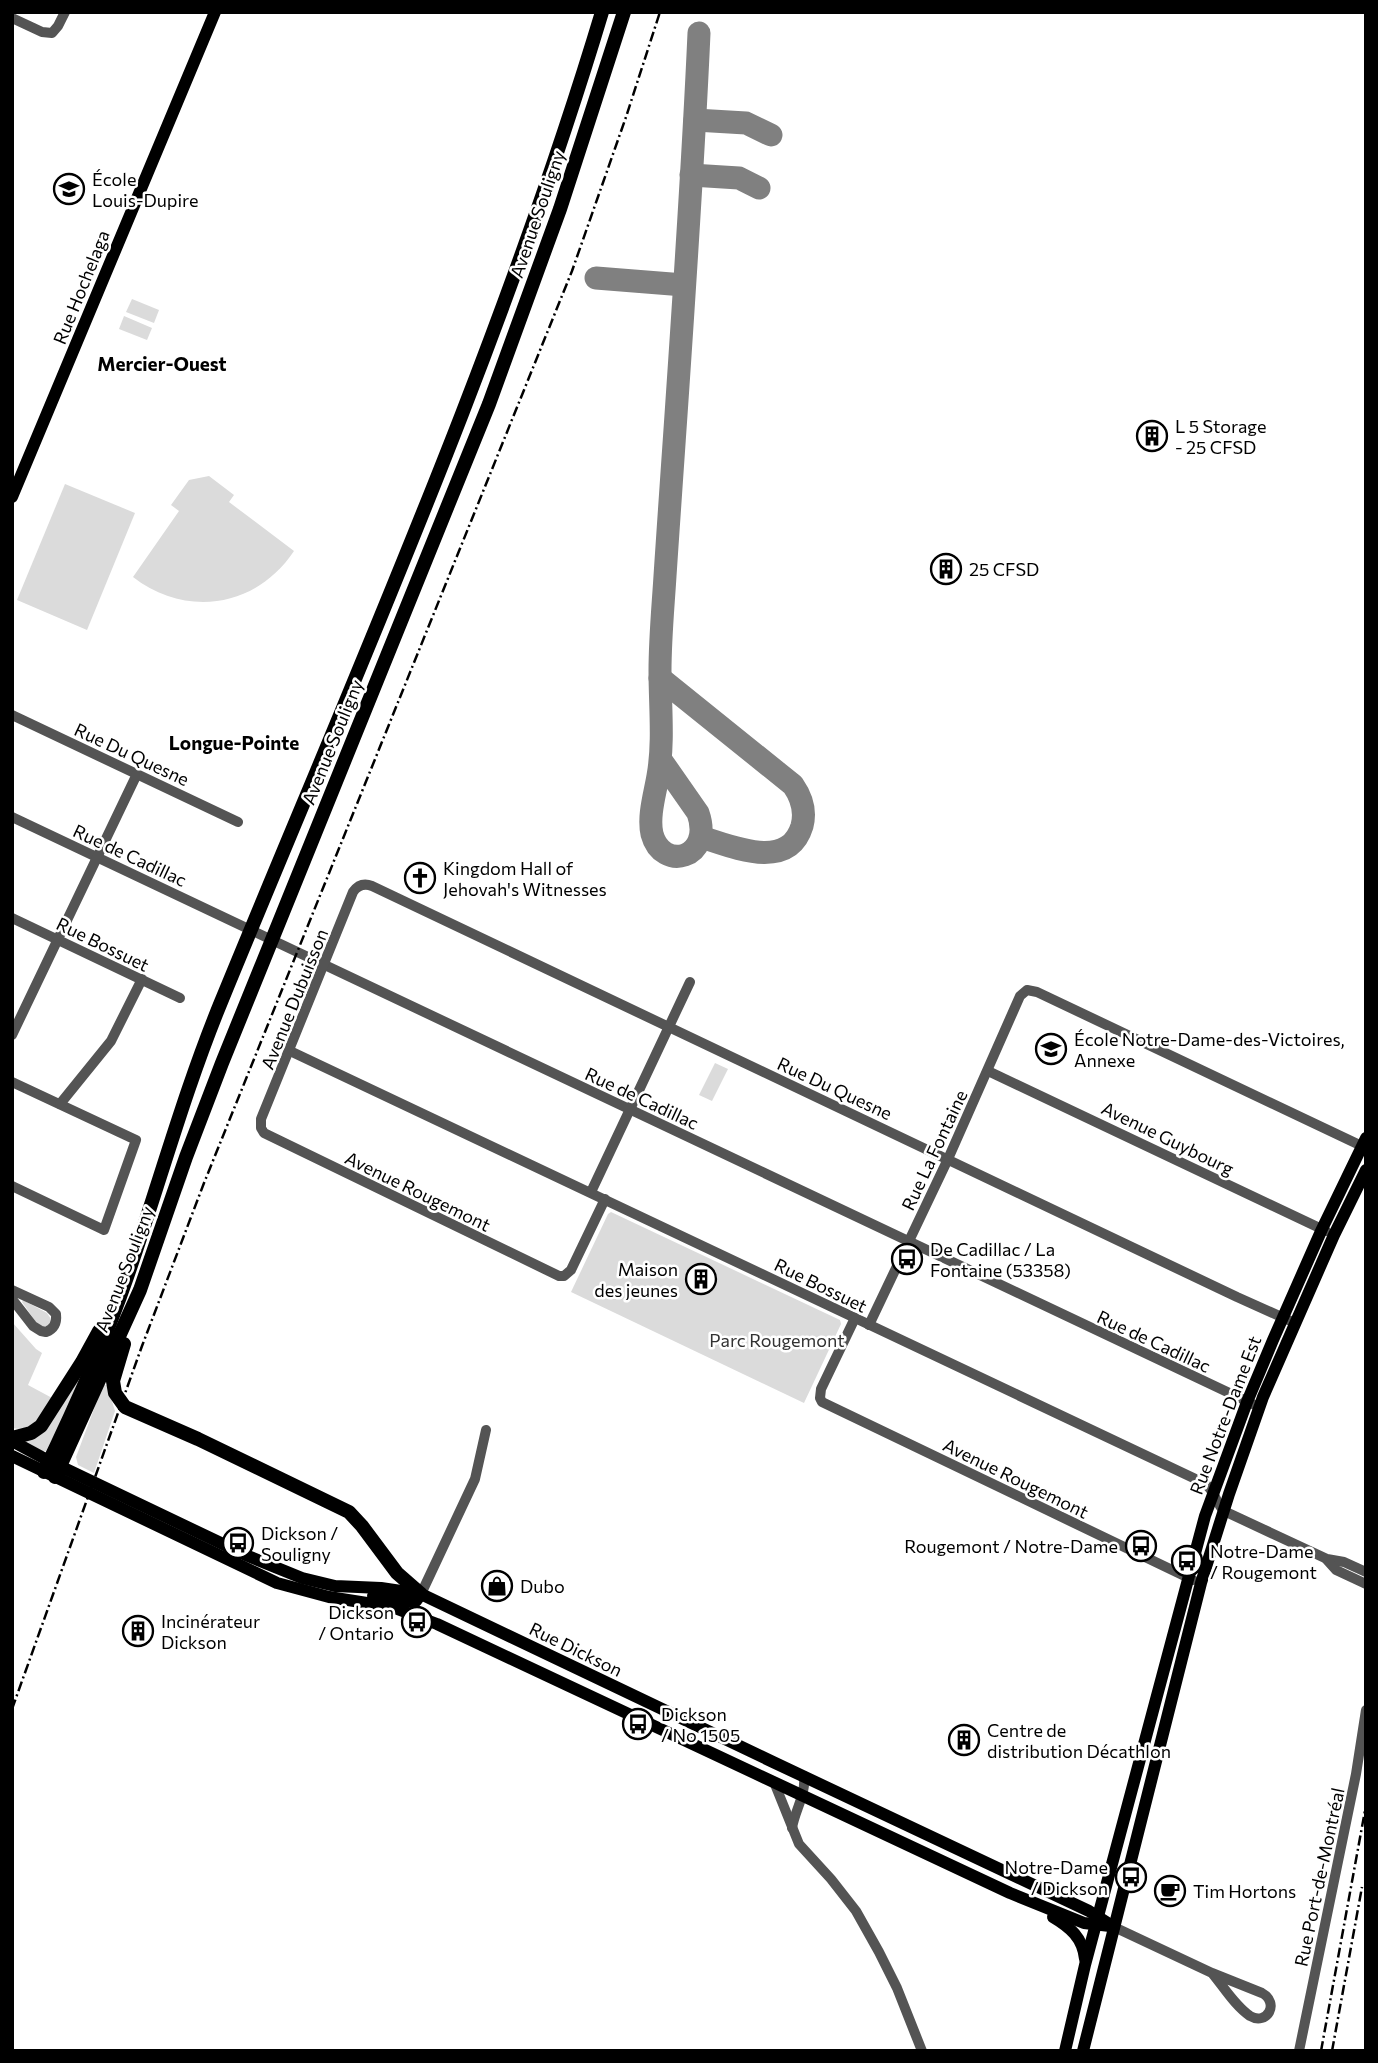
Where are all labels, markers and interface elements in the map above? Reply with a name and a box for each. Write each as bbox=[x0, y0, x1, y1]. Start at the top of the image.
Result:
street label: Avenue Souligny bbox=[505, 147, 569, 281]
place label: École Louis-Dupire bbox=[92, 168, 199, 211]
school or university icon: École Louis-Dupire bbox=[52, 172, 86, 206]
street label: Rue Hochelaga bbox=[48, 227, 114, 347]
district label: Mercier-Ouest bbox=[97, 352, 227, 375]
place label: L 5 Storage - 25 CFSD bbox=[1175, 415, 1266, 458]
building icon: L 5 Storage - 25 CFSD bbox=[1135, 419, 1169, 453]
building icon: 25 CFSD bbox=[929, 552, 963, 586]
place label: 25 CFSD bbox=[969, 558, 1039, 580]
street label: Avenue Souligny bbox=[297, 676, 367, 808]
street label: Rue Du Quesne bbox=[71, 718, 193, 790]
district label: Longue-Pointe bbox=[169, 731, 299, 754]
street label: Rue de Cadillac bbox=[70, 819, 190, 891]
place label: Kingdom Hall of Jehovah's Witnesses bbox=[443, 857, 607, 900]
church icon: Kingdom Hall of Jehovah's Witnesses bbox=[403, 861, 437, 895]
street label: Rue Bossuet bbox=[53, 912, 153, 976]
street label: Avenue Dubuisson bbox=[256, 926, 332, 1072]
place label: École Notre-Dame-des-Victoires, Annexe bbox=[1074, 1028, 1345, 1071]
school or university icon: École Notre-Dame-des-Victoires, Annexe bbox=[1034, 1032, 1068, 1066]
street label: Rue Du Quesne bbox=[774, 1052, 896, 1124]
street label: Rue de Cadillac bbox=[582, 1062, 702, 1134]
street label: Rue La Fontaine bbox=[896, 1086, 972, 1214]
street label: Avenue Guybourg bbox=[1098, 1096, 1238, 1180]
street label: Avenue Rougemont bbox=[342, 1146, 494, 1236]
street label: Avenue Souligny bbox=[90, 1203, 158, 1335]
place label: De Cadillac / La Fontaine (53358) bbox=[930, 1238, 1071, 1281]
bus stop icon: De Cadillac / La Fontaine (53358) bbox=[890, 1242, 924, 1276]
street label: Rue Bossuet bbox=[771, 1253, 871, 1317]
place label: Maison des jeunes bbox=[594, 1258, 678, 1301]
building icon: Maison des jeunes bbox=[684, 1262, 718, 1296]
street label: Rue de Cadillac bbox=[1094, 1305, 1214, 1377]
park label: Parc Rougemont bbox=[709, 1329, 845, 1351]
street label: Rue Notre-Dame Est bbox=[1185, 1333, 1265, 1497]
street label: Avenue Rougemont bbox=[940, 1433, 1092, 1523]
place label: Dickson / Souligny bbox=[261, 1522, 338, 1565]
bus stop icon: Dickson / Souligny bbox=[221, 1526, 255, 1560]
bus stop icon: Rougemont / Notre-Dame bbox=[1124, 1529, 1158, 1563]
place label: Rougemont / Notre-Dame bbox=[904, 1535, 1118, 1557]
place label: Notre-Dame / Rougemont bbox=[1210, 1540, 1317, 1583]
bus stop icon: Notre-Dame / Rougemont bbox=[1170, 1544, 1204, 1578]
shop icon: Dubo bbox=[480, 1569, 514, 1603]
place label: Dubo bbox=[520, 1575, 565, 1597]
place label: Dickson / Ontario bbox=[318, 1601, 394, 1644]
bus stop icon: Dickson / Ontario bbox=[400, 1605, 434, 1639]
place label: Incinérateur Dickson bbox=[161, 1610, 260, 1653]
building icon: Incinérateur Dickson bbox=[121, 1614, 155, 1648]
street label: Rue Dickson bbox=[526, 1617, 626, 1681]
place label: Dickson / No 1505 bbox=[661, 1703, 740, 1746]
bus stop icon: Dickson / No 1505 bbox=[621, 1707, 655, 1741]
place label: Centre de distribution Décathlon bbox=[987, 1719, 1171, 1762]
building icon: Centre de distribution Décathlon bbox=[947, 1723, 981, 1757]
street label: Rue Port-de-Montréal bbox=[1289, 1786, 1349, 1968]
place label: Notre-Dame / Dickson bbox=[1005, 1856, 1108, 1899]
bus stop icon: Notre-Dame / Dickson bbox=[1114, 1860, 1148, 1894]
cafe icon: Tim Hortons bbox=[1153, 1874, 1187, 1908]
place label: Tim Hortons bbox=[1193, 1880, 1296, 1902]

